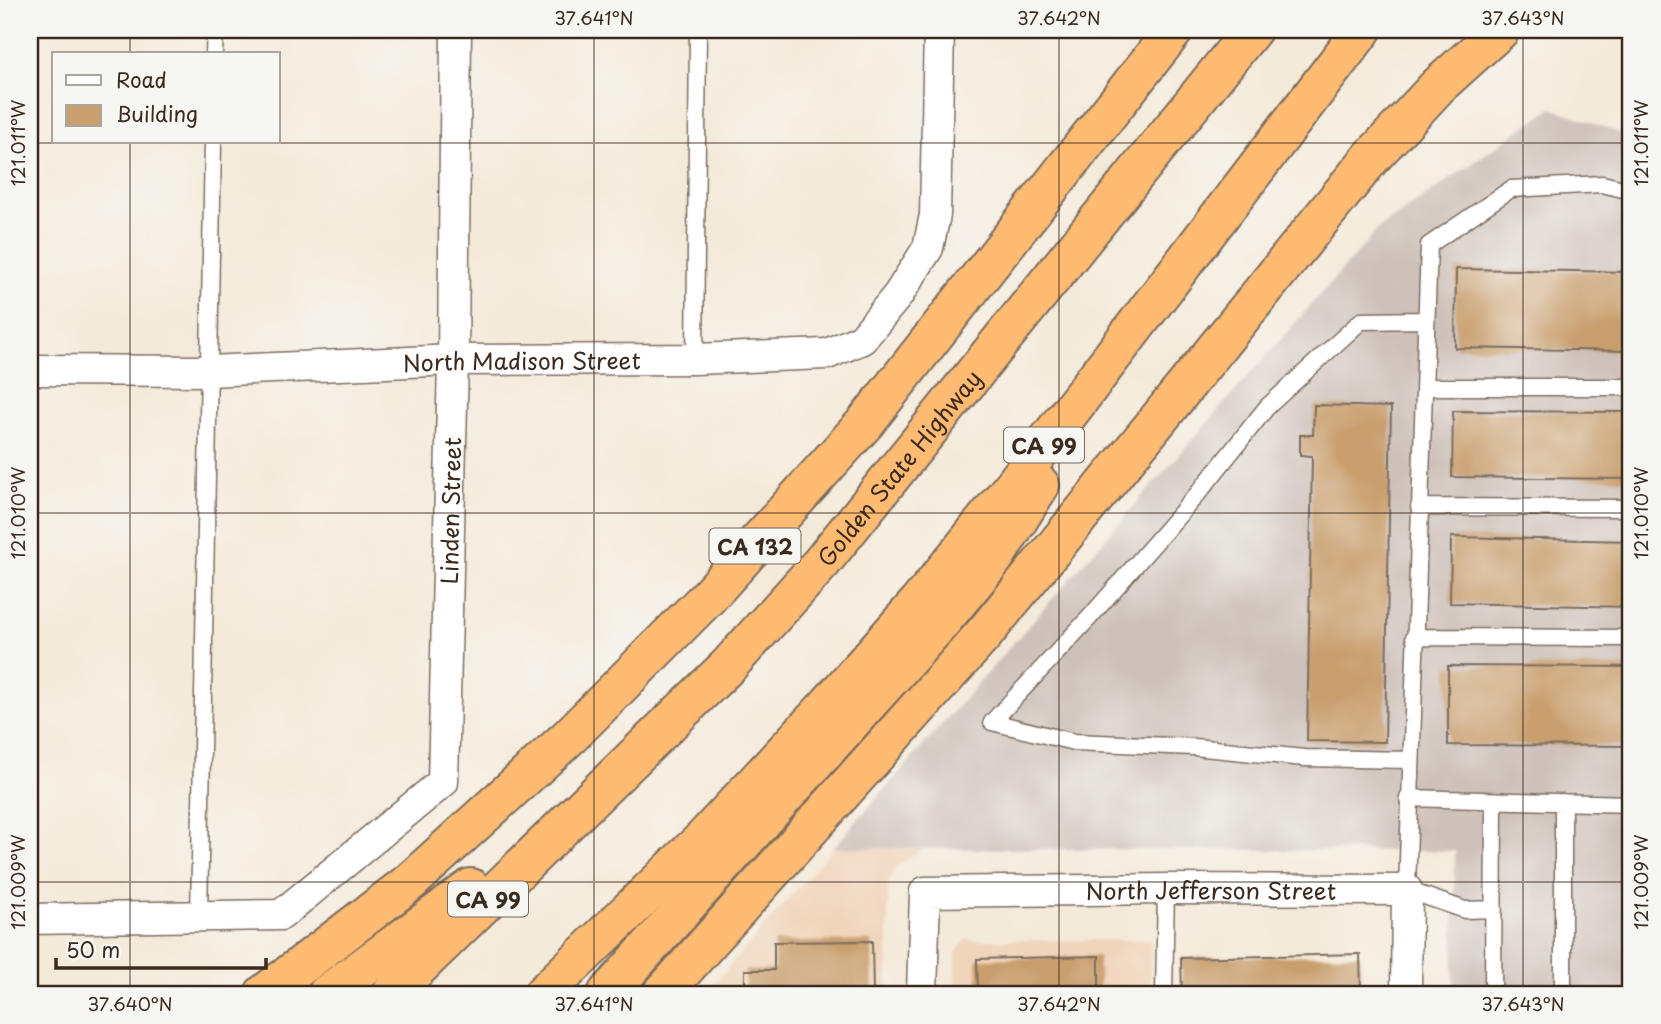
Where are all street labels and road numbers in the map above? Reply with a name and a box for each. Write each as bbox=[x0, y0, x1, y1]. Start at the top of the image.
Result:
street label: North Madison Street bbox=[402, 342, 641, 380]
street label: Golden State Highway bbox=[808, 361, 989, 574]
road number: CA 99 bbox=[1004, 428, 1084, 462]
street label: Linden Street bbox=[430, 437, 469, 585]
road number: CA 132 bbox=[710, 528, 800, 564]
street label: North Jefferson Street bbox=[1085, 871, 1336, 907]
road number: CA 99 bbox=[448, 881, 528, 916]

